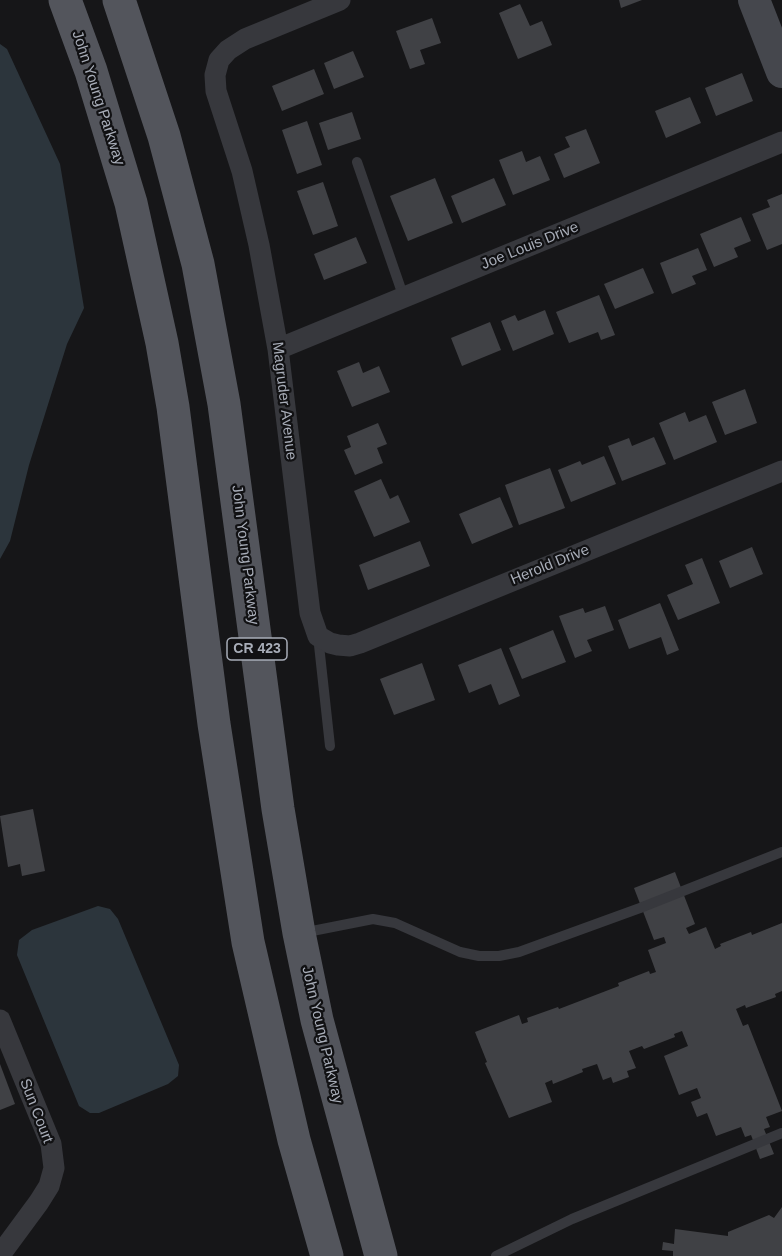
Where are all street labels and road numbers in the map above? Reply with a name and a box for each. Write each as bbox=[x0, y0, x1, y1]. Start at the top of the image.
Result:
street label: John Young Parkway bbox=[68, 28, 128, 168]
street label: Joe Louis Drive bbox=[479, 218, 581, 274]
street label: Magruder Avenue bbox=[268, 341, 300, 461]
street label: John Young Parkway bbox=[228, 484, 262, 626]
street label: Herold Drive bbox=[508, 541, 592, 589]
road number: CR 423 bbox=[227, 638, 287, 660]
street label: John Young Parkway bbox=[297, 965, 347, 1105]
street label: Sun Court bbox=[15, 1076, 57, 1146]

